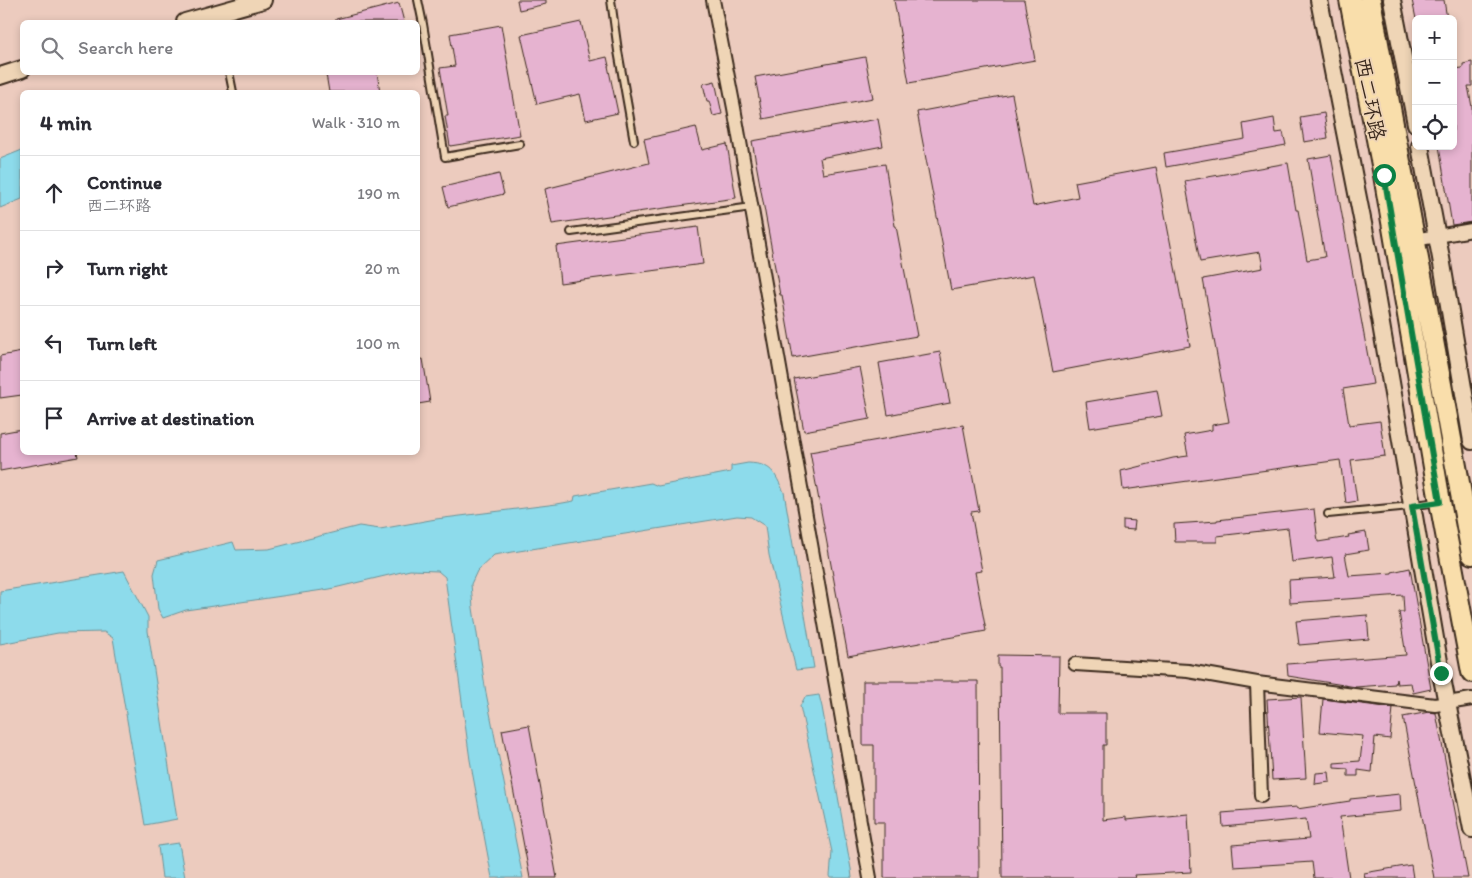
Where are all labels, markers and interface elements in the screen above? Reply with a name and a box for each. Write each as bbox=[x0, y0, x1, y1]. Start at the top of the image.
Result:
map controls bbox=[1412, 15, 1457, 150]
button: + bbox=[1412, 15, 1457, 60]
search box bbox=[20, 20, 420, 75]
icon: search bbox=[38, 34, 66, 62]
text: Search here bbox=[78, 36, 173, 59]
street label: 西二环路 bbox=[1350, 55, 1391, 143]
button: − bbox=[1412, 60, 1457, 105]
button: locate bbox=[1412, 105, 1457, 150]
text: 4 min bbox=[40, 110, 92, 135]
text: Walk · 310 m bbox=[312, 113, 400, 132]
route start bbox=[1373, 164, 1396, 187]
text: Continue bbox=[87, 171, 162, 194]
icon: ahead bbox=[40, 179, 68, 207]
text: 190 m bbox=[357, 184, 400, 203]
text: 西二环路 bbox=[87, 196, 151, 215]
icon: right bbox=[40, 254, 68, 282]
text: Turn right bbox=[87, 257, 168, 280]
text: 20 m bbox=[365, 259, 400, 278]
icon: left bbox=[40, 329, 68, 357]
text: Turn left bbox=[87, 332, 157, 355]
text: 100 m bbox=[356, 334, 400, 353]
icon: arrive bbox=[40, 404, 68, 432]
text: Arrive at destination bbox=[87, 407, 254, 430]
route end bbox=[1430, 662, 1453, 685]

